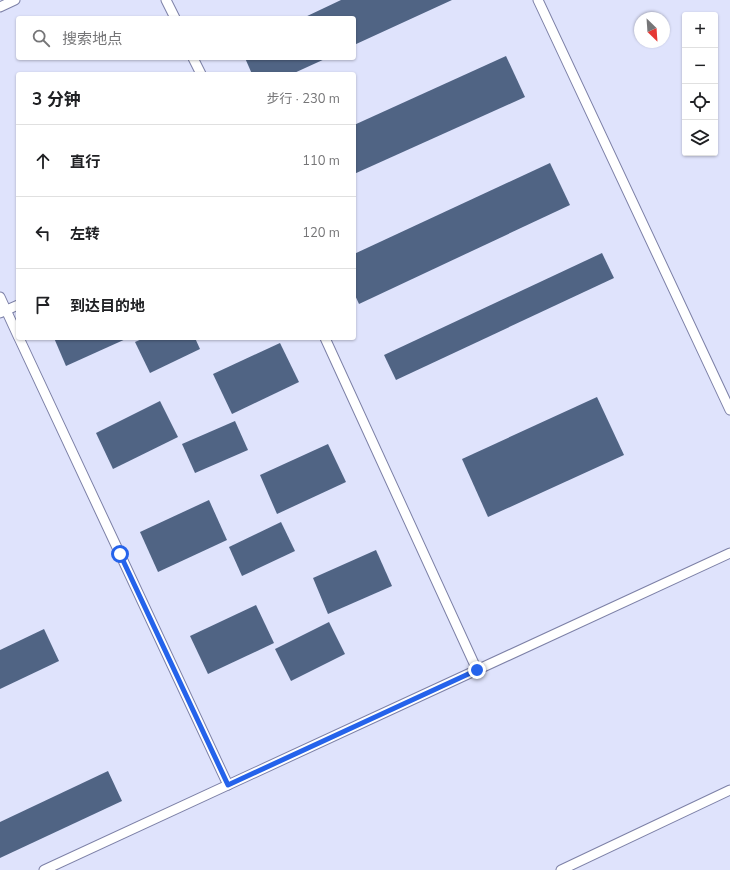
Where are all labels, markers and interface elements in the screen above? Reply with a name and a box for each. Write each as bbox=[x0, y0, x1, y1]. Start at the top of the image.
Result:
north arrow bbox=[634, 12, 670, 48]
map controls bbox=[682, 12, 718, 156]
button: + bbox=[682, 12, 718, 48]
search box bbox=[16, 16, 356, 60]
icon: search bbox=[30, 27, 52, 49]
text: 搜索地点 bbox=[62, 29, 122, 49]
button: − bbox=[682, 48, 718, 84]
button: locate bbox=[682, 84, 718, 120]
text: 3 分钟 bbox=[32, 88, 81, 111]
text: 步行 · 230 m bbox=[266, 90, 340, 108]
button: layers bbox=[682, 120, 718, 156]
icon: ahead bbox=[32, 150, 54, 172]
text: 直行 bbox=[70, 152, 100, 172]
text: 110 m bbox=[302, 152, 340, 170]
icon: left bbox=[32, 222, 54, 244]
text: 左转 bbox=[70, 224, 100, 244]
text: 120 m bbox=[302, 224, 340, 242]
icon: arrive bbox=[32, 294, 54, 316]
text: 到达目的地 bbox=[70, 296, 145, 316]
route start bbox=[111, 545, 129, 563]
route end bbox=[468, 661, 486, 679]

